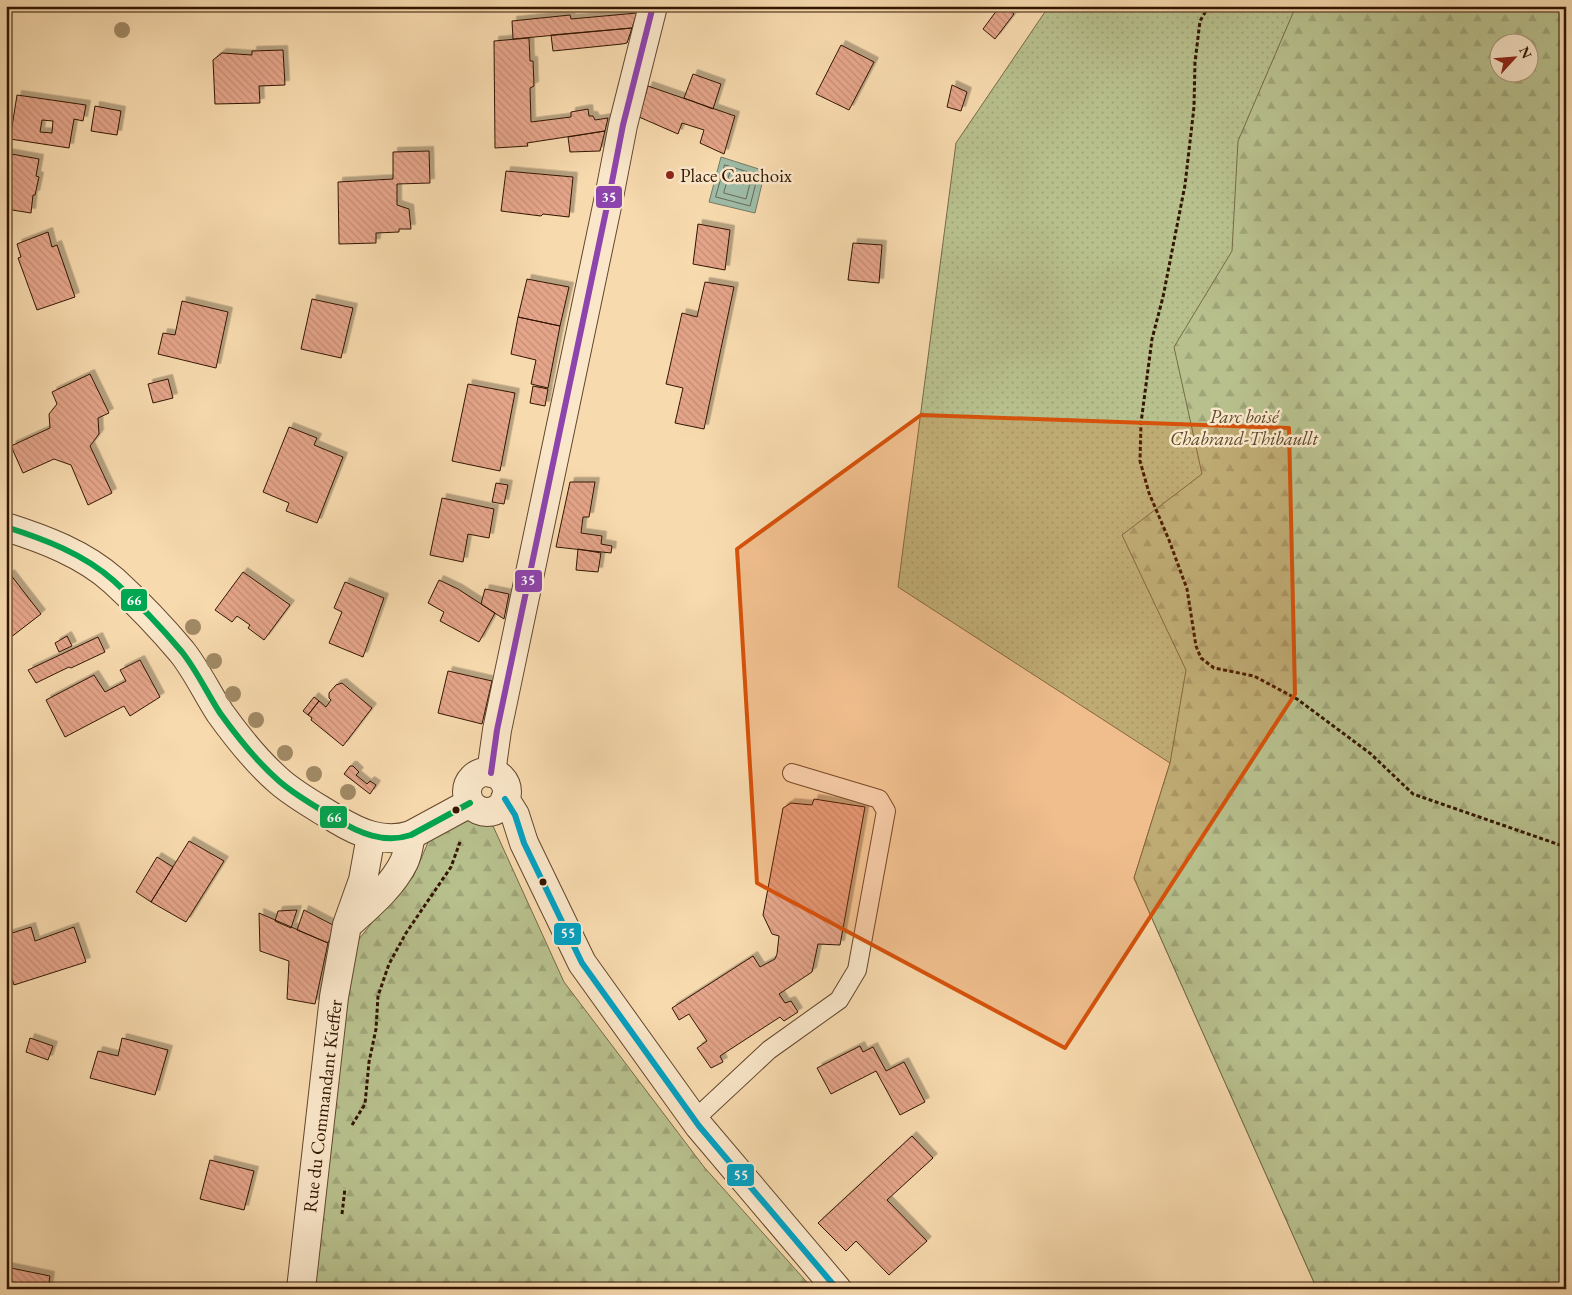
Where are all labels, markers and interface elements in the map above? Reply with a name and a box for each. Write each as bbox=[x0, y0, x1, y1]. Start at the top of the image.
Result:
north arrow bbox=[1490, 32, 1540, 82]
text: N bbox=[1515, 43, 1537, 62]
place label: Place Cauchoix bbox=[680, 163, 793, 188]
marker: Place Cauchoix bbox=[664, 169, 676, 181]
line badge: 35 bbox=[595, 185, 623, 209]
text: 35 bbox=[602, 188, 616, 206]
park label: Parc boisé Chabrand-Thibaullt bbox=[1170, 404, 1320, 451]
line badge: 35 bbox=[514, 569, 543, 593]
text: 35 bbox=[521, 571, 535, 589]
line badge: 66 bbox=[120, 588, 148, 612]
text: 66 bbox=[127, 591, 142, 609]
line badge: 66 bbox=[319, 805, 348, 829]
unlabelled marker bbox=[451, 805, 461, 815]
text: 66 bbox=[327, 808, 342, 826]
unlabelled marker bbox=[538, 877, 548, 887]
line badge: 55 bbox=[553, 922, 582, 946]
text: 55 bbox=[561, 924, 575, 942]
street label: Rue du Commandant Kieffer bbox=[297, 997, 348, 1214]
line badge: 55 bbox=[726, 1163, 755, 1187]
text: 55 bbox=[734, 1166, 748, 1184]

